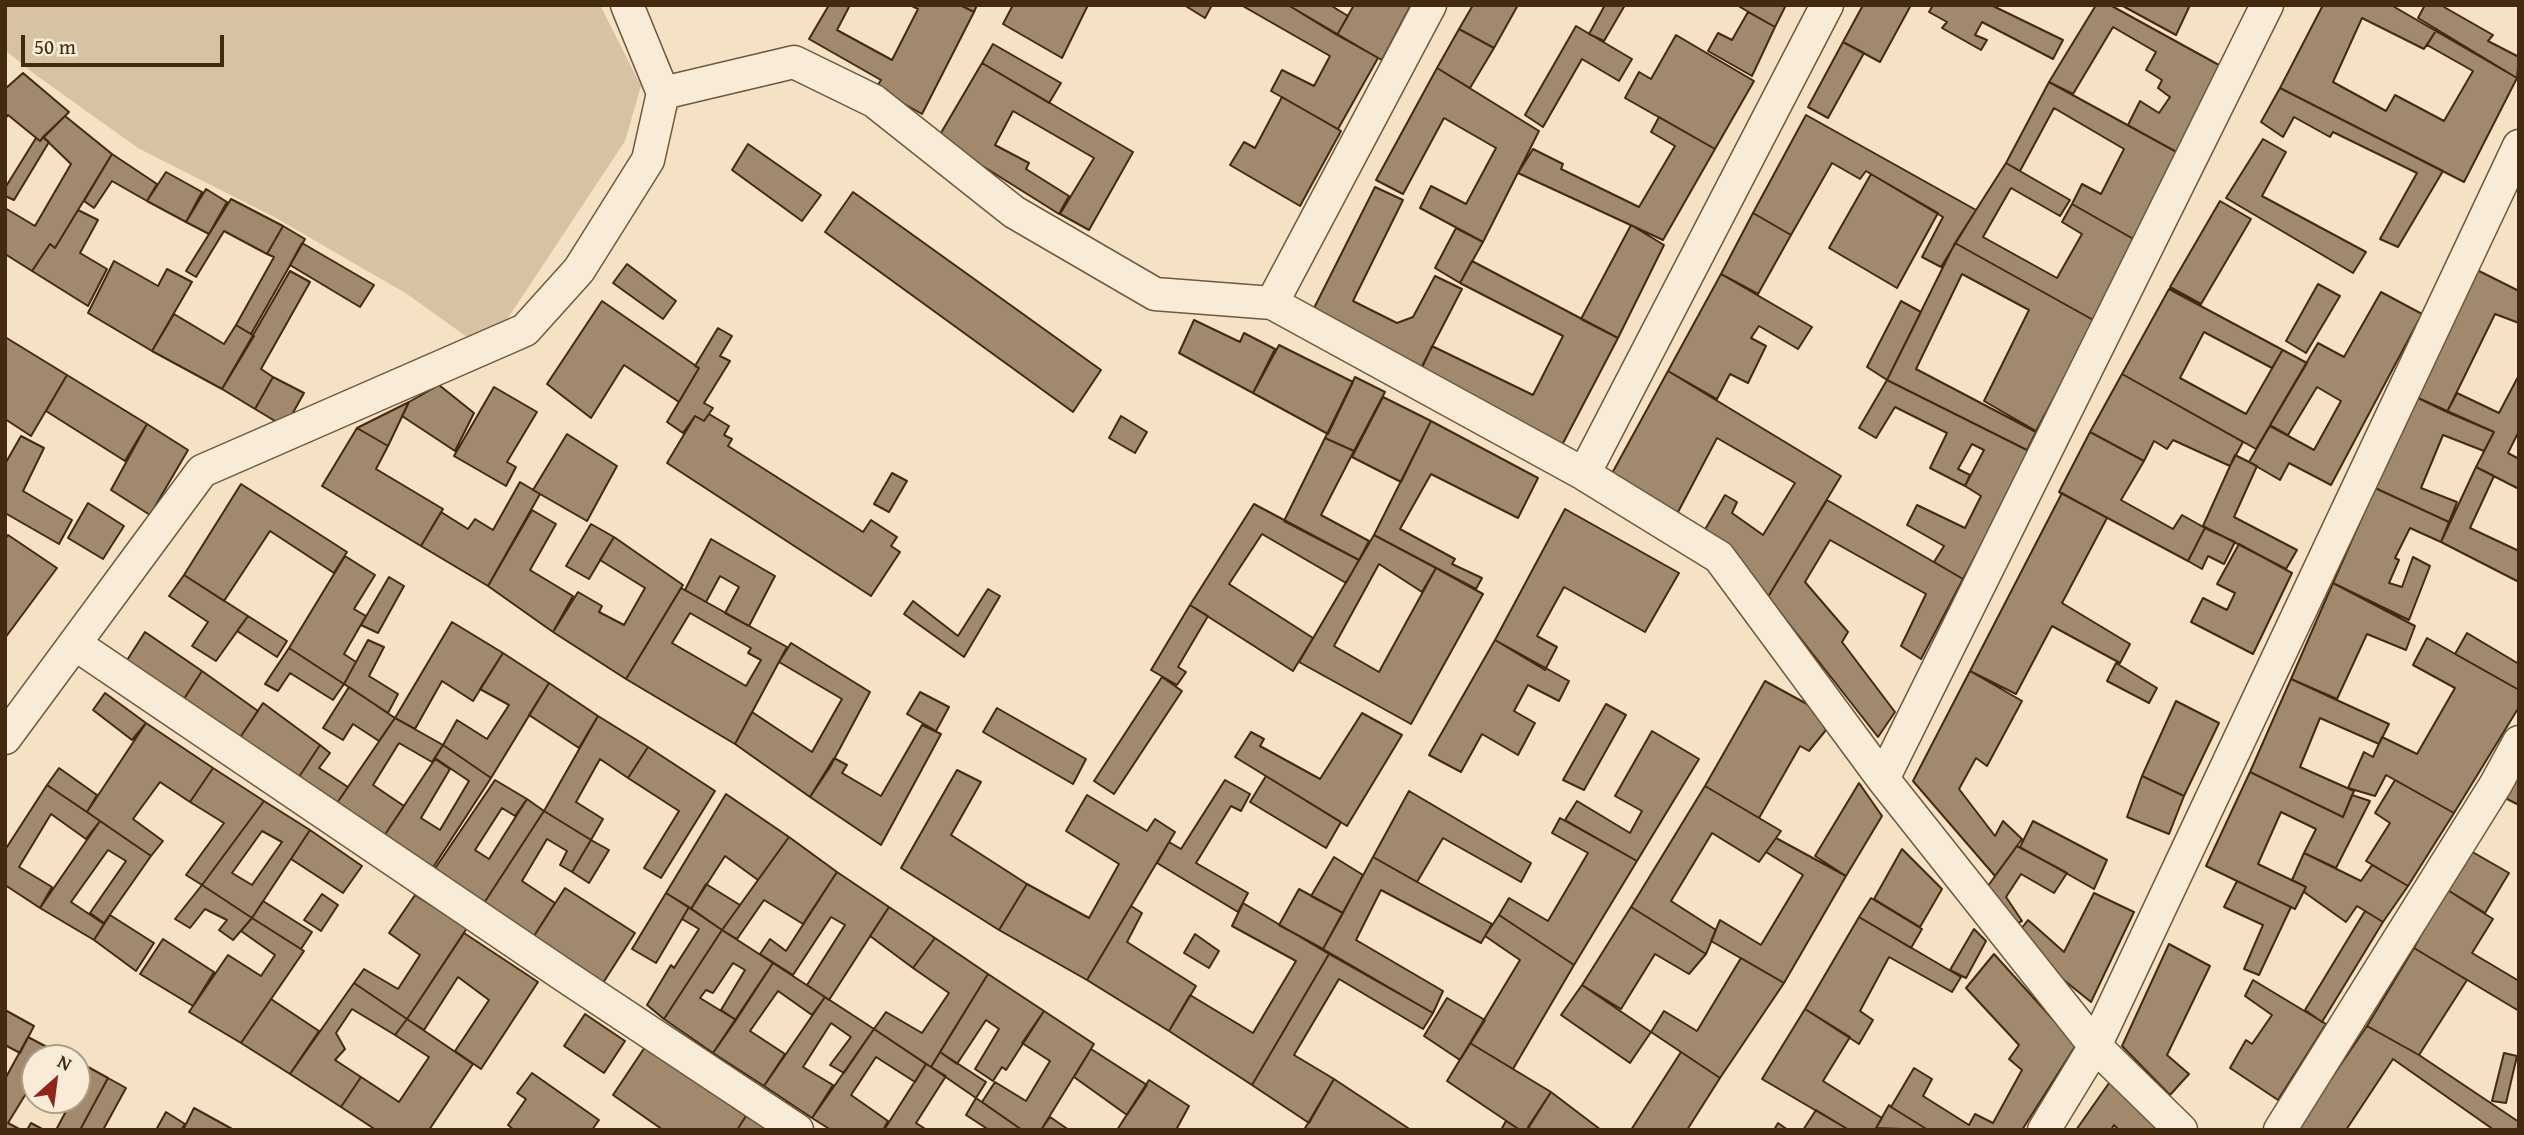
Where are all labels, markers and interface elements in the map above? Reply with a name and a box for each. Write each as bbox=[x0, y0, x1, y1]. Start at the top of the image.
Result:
scale bar bbox=[24, 21, 228, 65]
text: 50 m bbox=[34, 31, 76, 62]
north arrow bbox=[21, 1044, 91, 1114]
text: N bbox=[53, 1047, 77, 1078]

